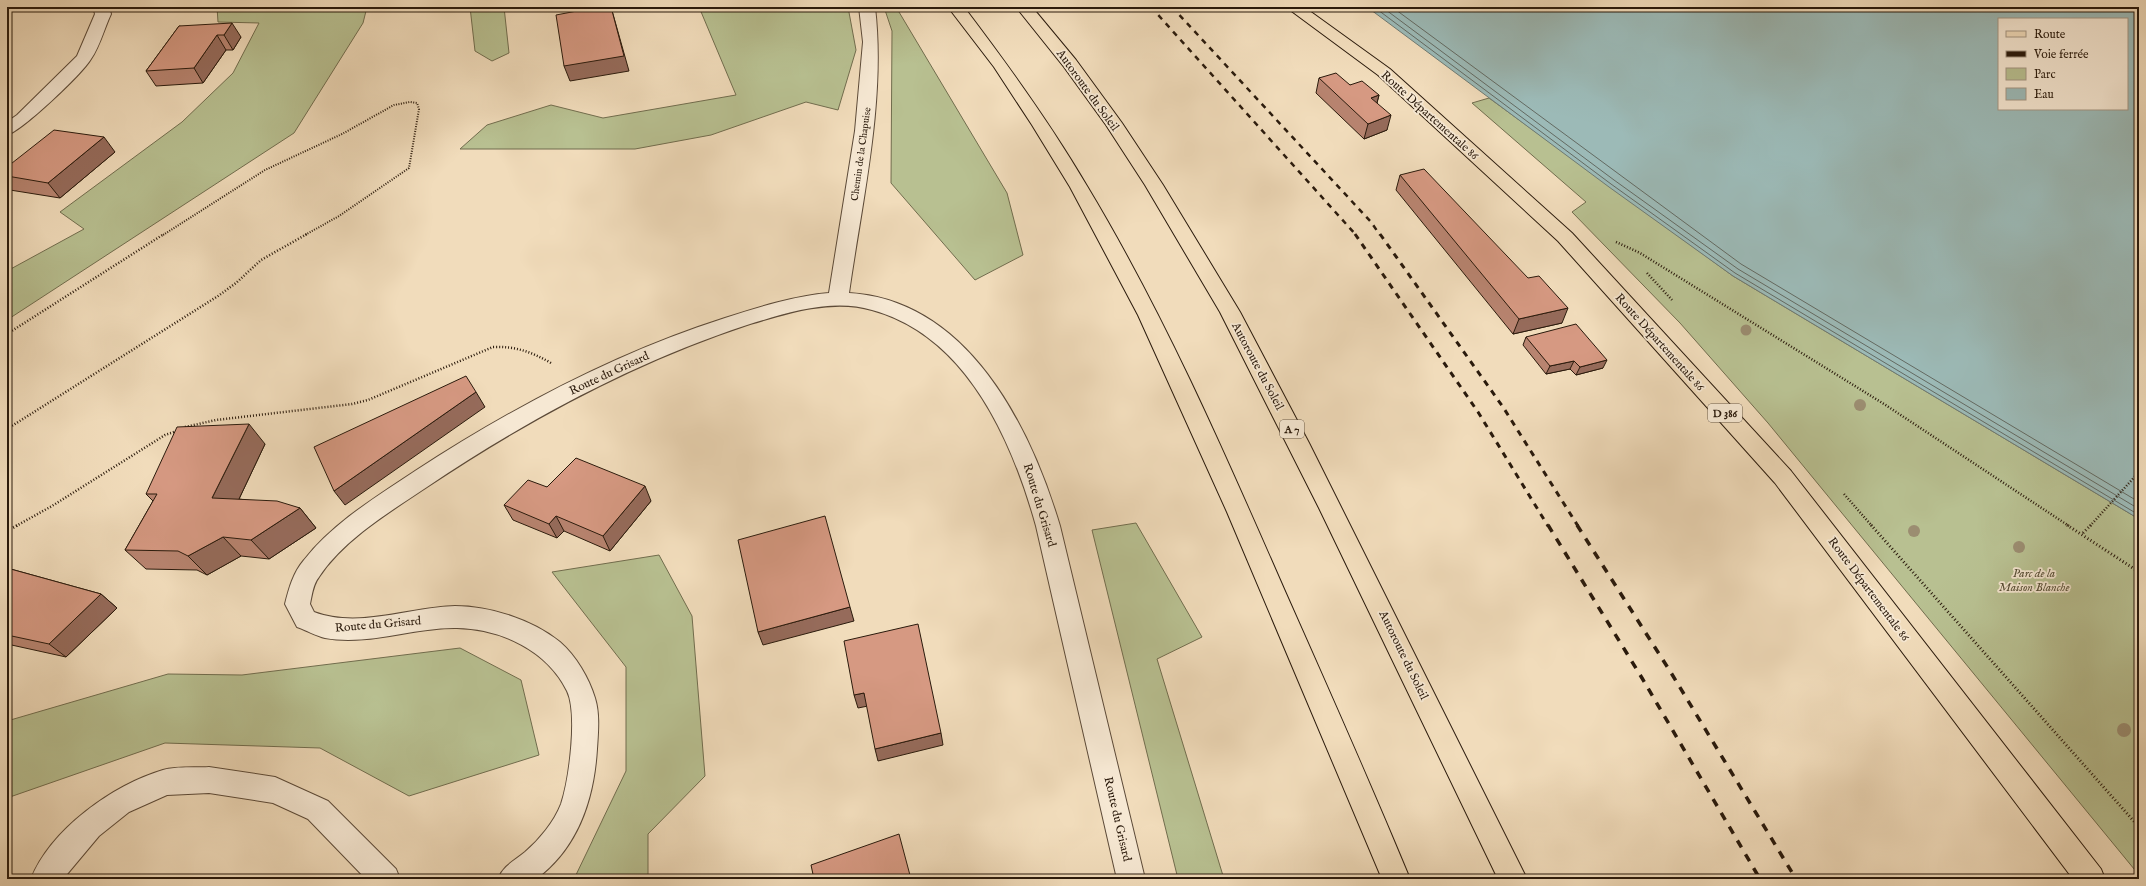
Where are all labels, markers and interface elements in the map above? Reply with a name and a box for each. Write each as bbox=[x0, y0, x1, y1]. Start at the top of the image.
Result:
legend bbox=[1998, 18, 2128, 110]
text: Route bbox=[2034, 27, 2066, 42]
street label: Autoroute du Soleil bbox=[1052, 46, 1123, 135]
text: Voie ferrée bbox=[2033, 47, 2089, 62]
text: Parc bbox=[2034, 67, 2056, 82]
street label: Route Départementale 86 bbox=[1377, 68, 1482, 165]
text: Eau bbox=[2034, 87, 2054, 102]
street label: Chemin de la Chapuise bbox=[848, 106, 875, 202]
street label: Route Départementale 86 bbox=[1611, 290, 1708, 396]
street label: Autoroute du Soleil bbox=[1228, 319, 1287, 413]
street label: Route du Grisard bbox=[567, 348, 652, 399]
road number: D 386 bbox=[1708, 404, 1742, 422]
road number: A 7 bbox=[1280, 420, 1304, 438]
street label: Route du Grisard bbox=[1020, 462, 1060, 549]
street label: Route Départementale 86 bbox=[1824, 534, 1913, 646]
park label: Parc de la Maison Blanche bbox=[1999, 566, 2069, 595]
street label: Autoroute du Soleil bbox=[1375, 607, 1432, 703]
street label: Route du Grisard bbox=[334, 613, 422, 636]
street label: Route du Grisard bbox=[1100, 775, 1135, 864]

